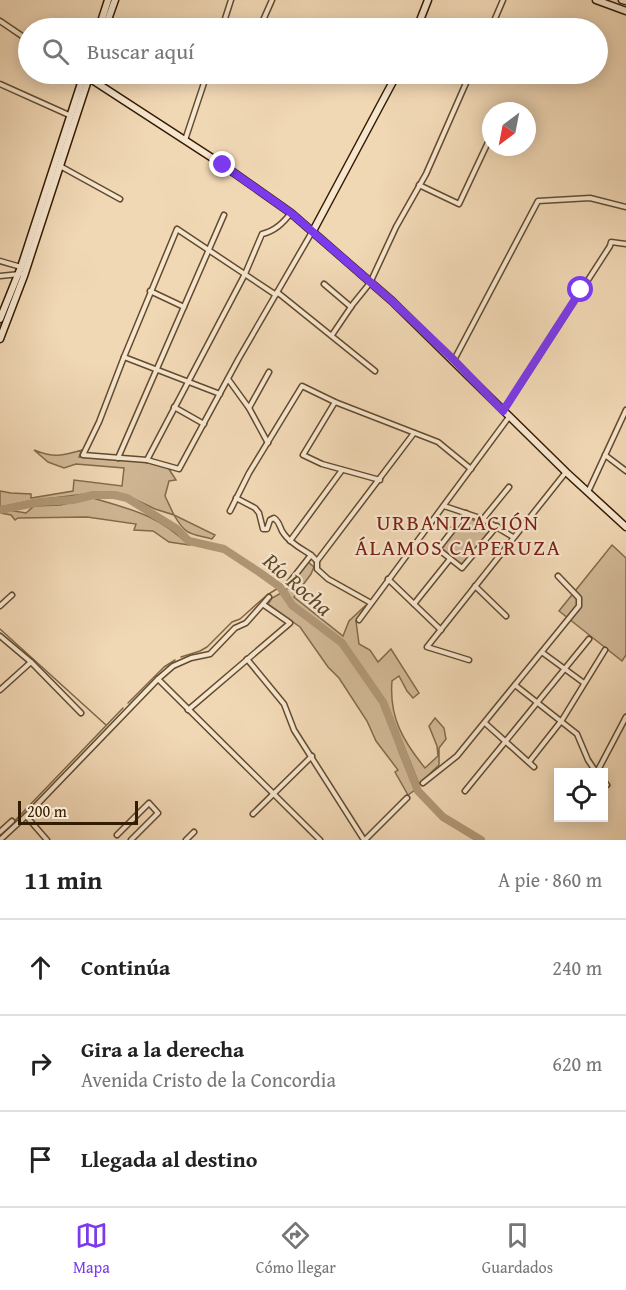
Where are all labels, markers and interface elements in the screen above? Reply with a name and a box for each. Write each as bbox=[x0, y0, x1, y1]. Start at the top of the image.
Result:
search box bbox=[18, 18, 608, 84]
icon: search bbox=[39, 35, 72, 68]
text: Buscar aquí bbox=[87, 35, 194, 67]
north arrow bbox=[482, 102, 536, 156]
route end bbox=[209, 151, 235, 177]
route start bbox=[567, 276, 593, 302]
district label: URBANIZACIÓN ÁLAMOS CAPERUZA bbox=[355, 506, 561, 563]
water label: Río Rocha bbox=[256, 544, 340, 623]
map controls bbox=[554, 768, 608, 822]
button: locate bbox=[554, 768, 608, 822]
scale bar bbox=[18, 798, 138, 826]
text: 200 m bbox=[27, 799, 67, 823]
text: 11 min bbox=[24, 860, 102, 899]
text: A pie · 860 m bbox=[498, 865, 602, 894]
icon: ahead bbox=[24, 951, 57, 984]
text: Continúa bbox=[81, 951, 170, 983]
text: 240 m bbox=[552, 953, 602, 982]
text: Gira a la derecha bbox=[81, 1033, 244, 1065]
icon: right bbox=[24, 1047, 57, 1080]
text: 620 m bbox=[552, 1049, 602, 1078]
text: Avenida Cristo de la Concordia bbox=[81, 1065, 336, 1094]
icon: arrive bbox=[24, 1143, 57, 1176]
text: Llegada al destino bbox=[81, 1143, 257, 1175]
tab: Mapa bbox=[73, 1219, 110, 1279]
tab: Cómo llegar bbox=[256, 1219, 336, 1279]
tab: Guardados bbox=[482, 1219, 553, 1279]

